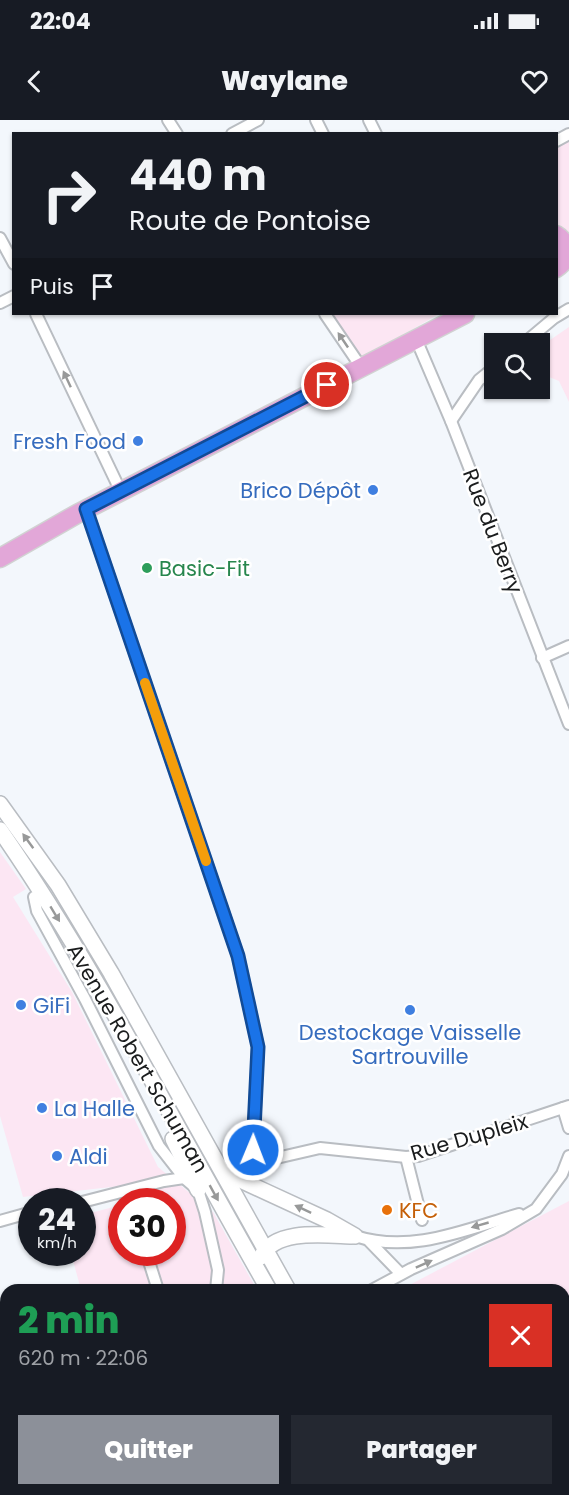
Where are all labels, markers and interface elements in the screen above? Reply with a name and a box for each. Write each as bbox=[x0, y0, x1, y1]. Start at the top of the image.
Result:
text: 22:04 bbox=[30, 6, 91, 37]
text: Waylane bbox=[221, 62, 348, 99]
icon: back bbox=[18, 65, 51, 98]
icon: heart bbox=[518, 65, 551, 98]
text: 440 m bbox=[129, 146, 267, 205]
icon: right bbox=[30, 156, 108, 234]
text: Route de Pontoise bbox=[129, 202, 371, 239]
icon: arrive bbox=[86, 270, 119, 303]
text: Puis bbox=[30, 271, 74, 302]
one-way arrow bbox=[338, 332, 349, 348]
map controls bbox=[484, 333, 550, 399]
button: search bbox=[484, 333, 550, 399]
pin bbox=[301, 359, 352, 410]
icon: arrive bbox=[310, 368, 343, 401]
one-way arrow bbox=[62, 370, 71, 387]
place label: Fresh Food bbox=[13, 427, 126, 456]
marker: Fresh Food bbox=[131, 434, 145, 448]
street label: Rue du Berry bbox=[456, 464, 530, 598]
place label: Brico Dépôt bbox=[240, 476, 361, 505]
marker: Brico Dépôt bbox=[366, 483, 380, 497]
place label: Basic-Fit bbox=[159, 554, 250, 583]
marker: Basic-Fit bbox=[140, 561, 154, 575]
one-way arrow bbox=[21, 833, 34, 849]
one-way arrow bbox=[50, 906, 61, 922]
street label: Avenue Robert Schuman bbox=[60, 938, 216, 1178]
place label: GiFi bbox=[33, 991, 70, 1020]
marker: GiFi bbox=[14, 998, 28, 1012]
marker: Destockage Vaisselle Sartrouville bbox=[403, 1003, 417, 1017]
place label: Destockage Vaisselle Sartrouville bbox=[299, 1018, 521, 1071]
place label: La Halle bbox=[54, 1094, 135, 1123]
marker: La Halle bbox=[35, 1101, 49, 1115]
street label: Rue Dupleix bbox=[407, 1106, 531, 1168]
position arrow bbox=[221, 1118, 285, 1182]
place label: Aldi bbox=[69, 1142, 108, 1171]
marker: Aldi bbox=[50, 1149, 64, 1163]
one-way arrow bbox=[209, 1185, 219, 1202]
speed limit sign: 30 bbox=[108, 1188, 186, 1266]
place label: KFC bbox=[399, 1196, 438, 1225]
text: 24 bbox=[38, 1198, 76, 1241]
marker: KFC bbox=[380, 1203, 394, 1217]
one-way arrow bbox=[295, 1204, 312, 1213]
one-way arrow bbox=[471, 1221, 489, 1230]
text: km/h bbox=[37, 1232, 77, 1253]
one-way arrow bbox=[415, 1258, 433, 1268]
text: 2 min bbox=[18, 1295, 120, 1346]
button: close bbox=[489, 1304, 552, 1367]
text: 620 m · 22:06 bbox=[18, 1344, 148, 1372]
button: Quitter bbox=[18, 1415, 279, 1484]
button: Partager bbox=[291, 1415, 552, 1484]

